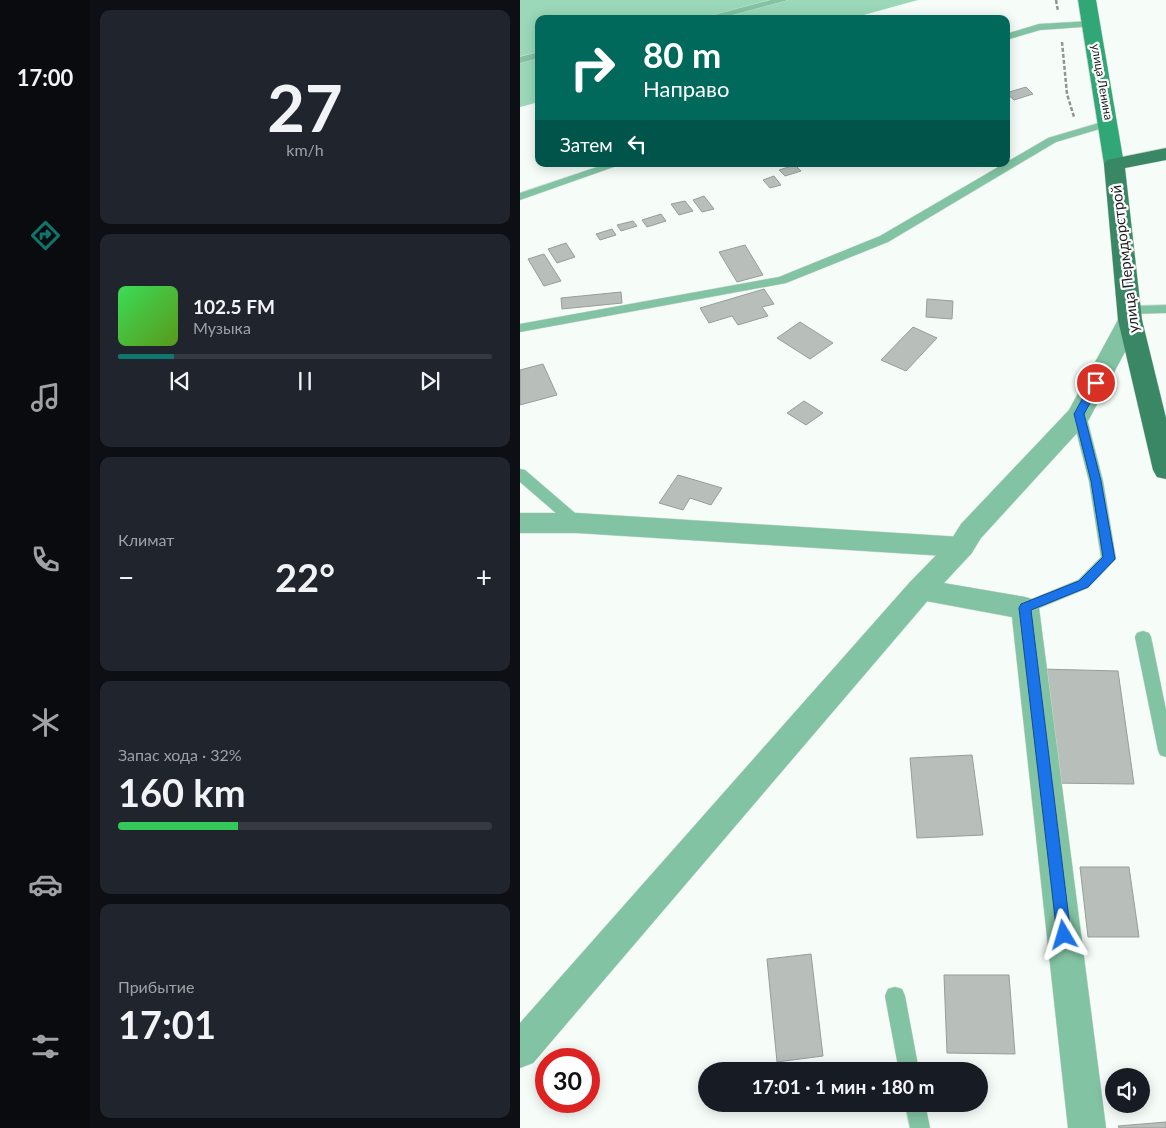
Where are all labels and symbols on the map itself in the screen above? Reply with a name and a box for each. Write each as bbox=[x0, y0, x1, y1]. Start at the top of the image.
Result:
street label: улица Ленина bbox=[1088, 43, 1117, 121]
street label: улица Пермдорстрой bbox=[1106, 184, 1142, 334]
pin bbox=[1075, 362, 1117, 404]
position arrow bbox=[1037, 908, 1089, 960]
speed limit sign: 30 bbox=[535, 1048, 600, 1113]

